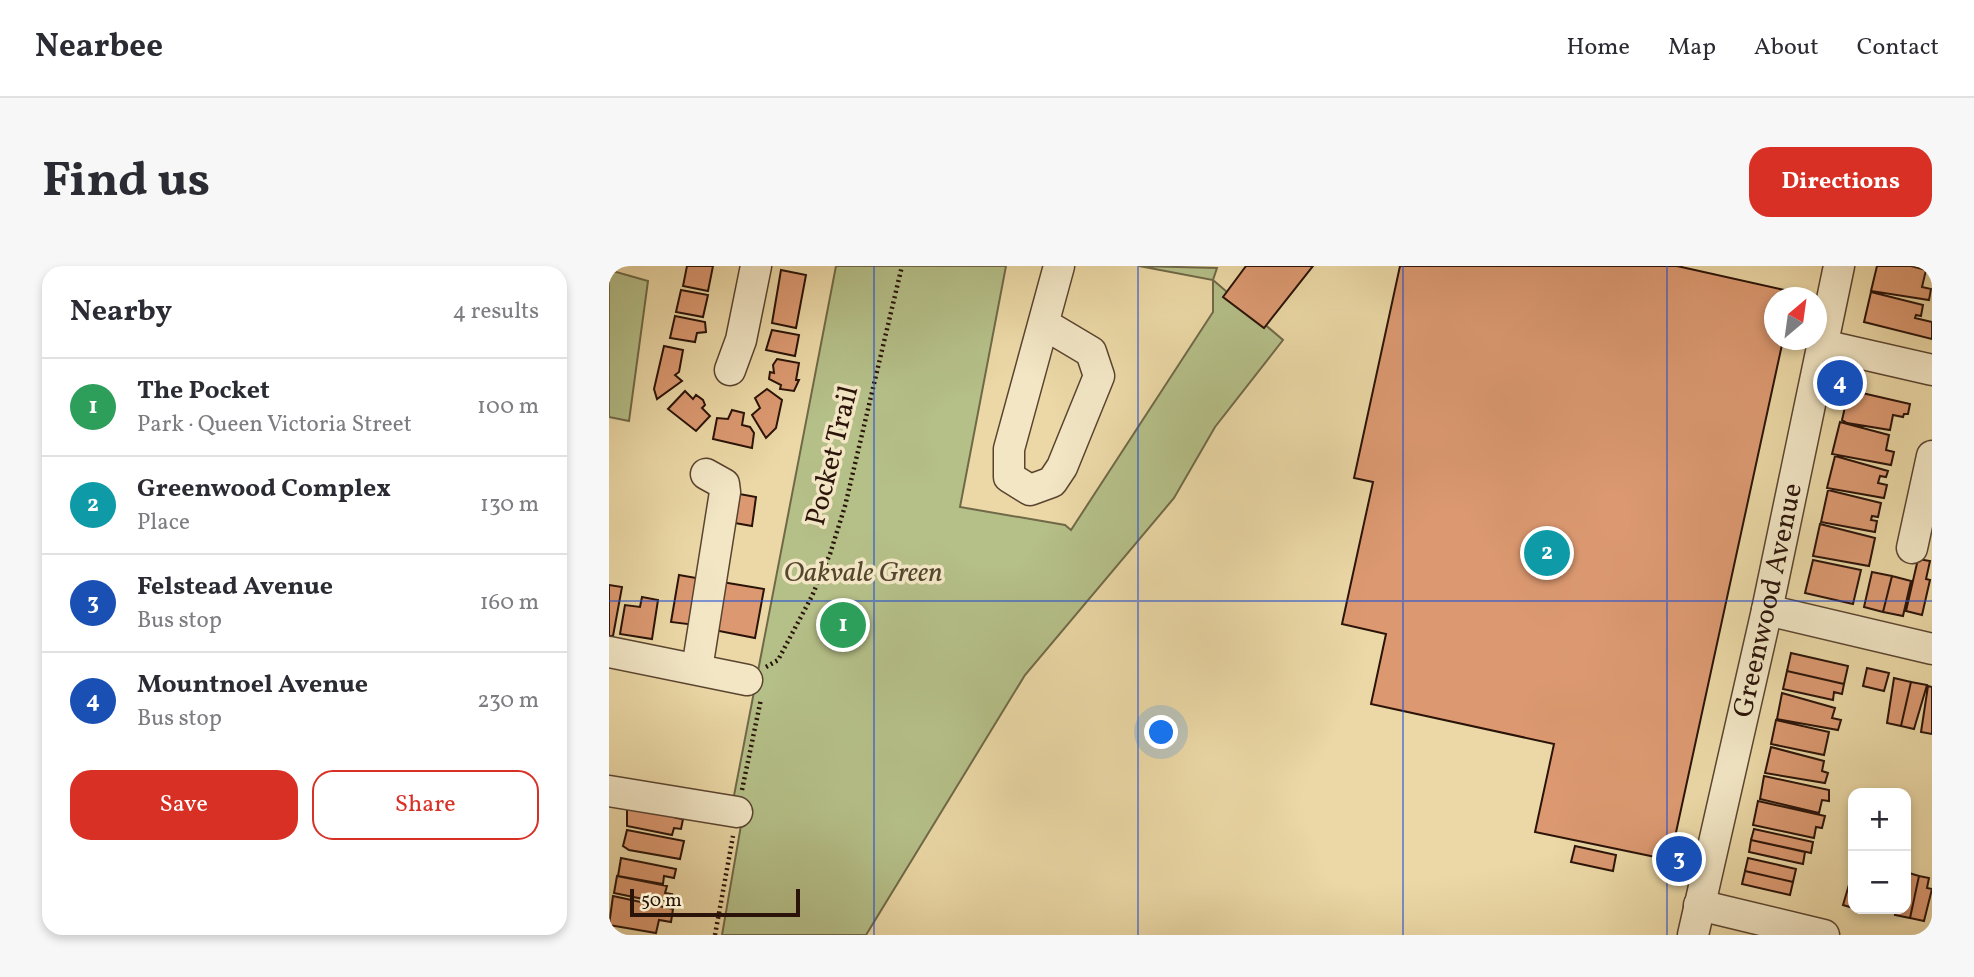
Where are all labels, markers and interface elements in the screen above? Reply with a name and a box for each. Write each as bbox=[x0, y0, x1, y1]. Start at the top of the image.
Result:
text: Nearbee bbox=[35, 25, 163, 71]
text: Home bbox=[1566, 31, 1630, 65]
text: Map bbox=[1668, 31, 1716, 65]
text: About bbox=[1754, 31, 1819, 65]
text: Contact bbox=[1857, 31, 1939, 65]
button: Directions bbox=[1749, 147, 1932, 217]
text: Find us bbox=[42, 148, 210, 217]
north arrow bbox=[1764, 287, 1827, 350]
text: Nearby bbox=[70, 291, 172, 333]
text: 4 results bbox=[453, 296, 539, 328]
pin: 4 bbox=[1817, 357, 1863, 409]
text: The Pocket bbox=[137, 373, 270, 409]
street label: Pocket Trail bbox=[797, 382, 869, 530]
text: 1 bbox=[88, 391, 98, 423]
text: 100 m bbox=[477, 391, 539, 423]
text: Park · Queen Victoria Street bbox=[137, 409, 412, 441]
text: Greenwood Complex bbox=[137, 471, 391, 507]
street label: Greenwood Avenue bbox=[1724, 480, 1813, 721]
text: 2 bbox=[87, 489, 99, 521]
text: 130 m bbox=[480, 489, 539, 521]
text: Place bbox=[137, 507, 190, 539]
pin: 2 bbox=[1524, 527, 1570, 579]
park label: Oakvale Green bbox=[783, 554, 943, 593]
text: Felstead Avenue bbox=[137, 569, 333, 605]
text: 3 bbox=[87, 587, 99, 619]
text: 160 m bbox=[480, 587, 539, 619]
pin: 1 bbox=[820, 599, 866, 651]
text: Bus stop bbox=[137, 605, 222, 637]
text: Mountnoel Avenue bbox=[137, 667, 368, 703]
text: 4 bbox=[86, 685, 100, 717]
text: 230 m bbox=[477, 685, 539, 717]
text: Bus stop bbox=[137, 703, 222, 735]
your location bbox=[1144, 715, 1178, 749]
button: Save bbox=[70, 770, 298, 840]
button: Share bbox=[312, 770, 539, 840]
map controls bbox=[1848, 788, 1911, 914]
button: + bbox=[1848, 788, 1911, 851]
pin: 3 bbox=[1656, 833, 1702, 885]
button: − bbox=[1848, 851, 1911, 914]
scale bar bbox=[630, 886, 800, 918]
text: 50 m bbox=[641, 888, 682, 914]

